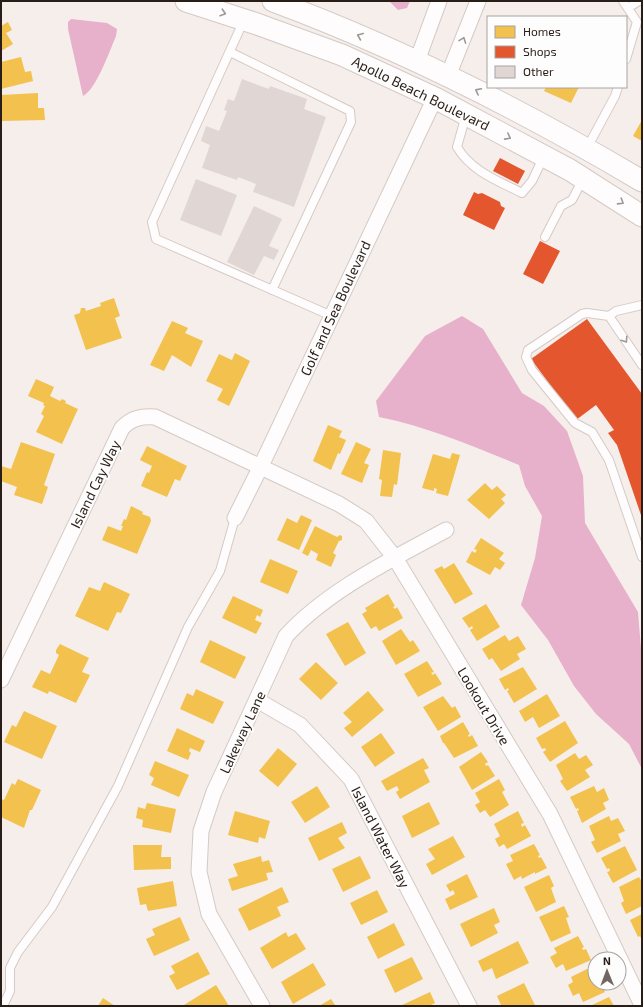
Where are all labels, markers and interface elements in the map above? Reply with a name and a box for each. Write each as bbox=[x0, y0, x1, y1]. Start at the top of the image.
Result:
one-way arrow bbox=[219, 8, 226, 17]
legend bbox=[487, 16, 627, 88]
text: Homes bbox=[523, 24, 561, 38]
one-way arrow bbox=[357, 33, 365, 41]
one-way arrow bbox=[458, 37, 466, 44]
text: Shops bbox=[523, 44, 557, 58]
street label: Apollo Beach Boulevard bbox=[349, 52, 493, 134]
text: Other bbox=[523, 64, 554, 78]
one-way arrow bbox=[474, 88, 482, 96]
one-way arrow bbox=[504, 132, 511, 140]
one-way arrow bbox=[616, 198, 623, 205]
street label: Golf and Sea Boulevard bbox=[296, 238, 374, 378]
one-way arrow bbox=[621, 336, 628, 343]
street label: Island Cay Way bbox=[66, 437, 124, 531]
street label: Lookout Drive bbox=[454, 664, 514, 748]
street label: Lakeway Lane bbox=[215, 688, 269, 776]
street label: Island Water Way bbox=[348, 783, 414, 891]
north arrow bbox=[587, 951, 627, 991]
text: N bbox=[603, 954, 611, 967]

